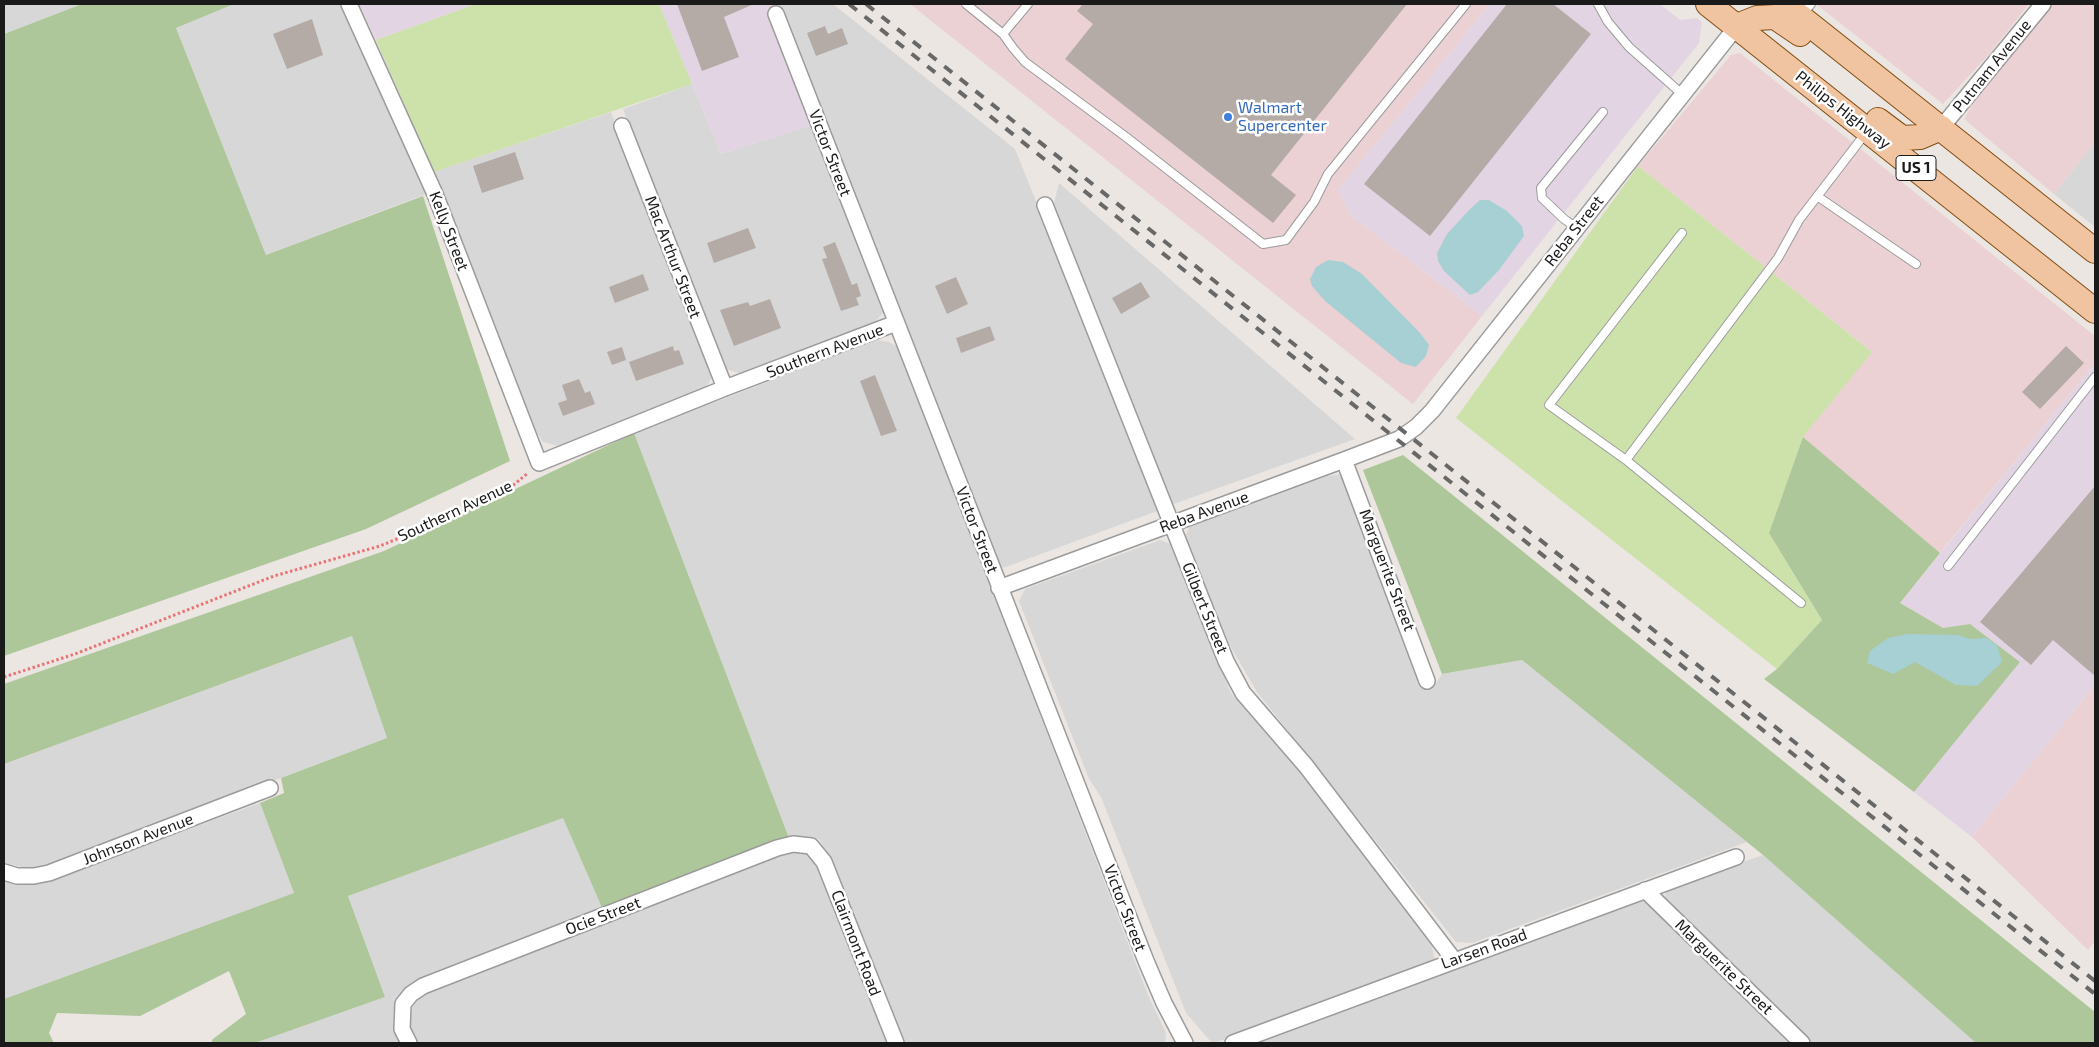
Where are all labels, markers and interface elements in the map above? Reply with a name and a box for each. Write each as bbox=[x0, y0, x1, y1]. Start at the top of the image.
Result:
street label: Putnam Avenue bbox=[1949, 16, 2035, 116]
street label: Philips Highway bbox=[1792, 67, 1894, 153]
place label: Walmart Supercenter bbox=[1238, 98, 1327, 136]
street label: Victor Street bbox=[805, 107, 855, 199]
marker: Walmart Supercenter bbox=[1222, 111, 1234, 123]
road number: US 1 bbox=[1896, 156, 1936, 180]
street label: Kelly Street bbox=[425, 189, 473, 273]
street label: Reba Street bbox=[1540, 192, 1608, 270]
street label: Mac Arthur Street bbox=[641, 193, 705, 321]
street label: Southern Avenue bbox=[764, 320, 886, 382]
street label: Southern Avenue bbox=[395, 476, 515, 546]
street label: Victor Street bbox=[952, 484, 1002, 576]
street label: Reba Avenue bbox=[1157, 487, 1251, 537]
street label: Marguerite Street bbox=[1355, 506, 1419, 634]
street label: Gilbert Street bbox=[1178, 559, 1232, 657]
street label: Johnson Avenue bbox=[80, 809, 196, 869]
street label: Victor Street bbox=[1100, 862, 1150, 954]
street label: Clairmont Road bbox=[827, 887, 885, 999]
street label: Ocie Street bbox=[563, 893, 643, 939]
street label: Marguerite Street bbox=[1671, 915, 1777, 1019]
street label: Larsen Road bbox=[1438, 925, 1530, 973]

